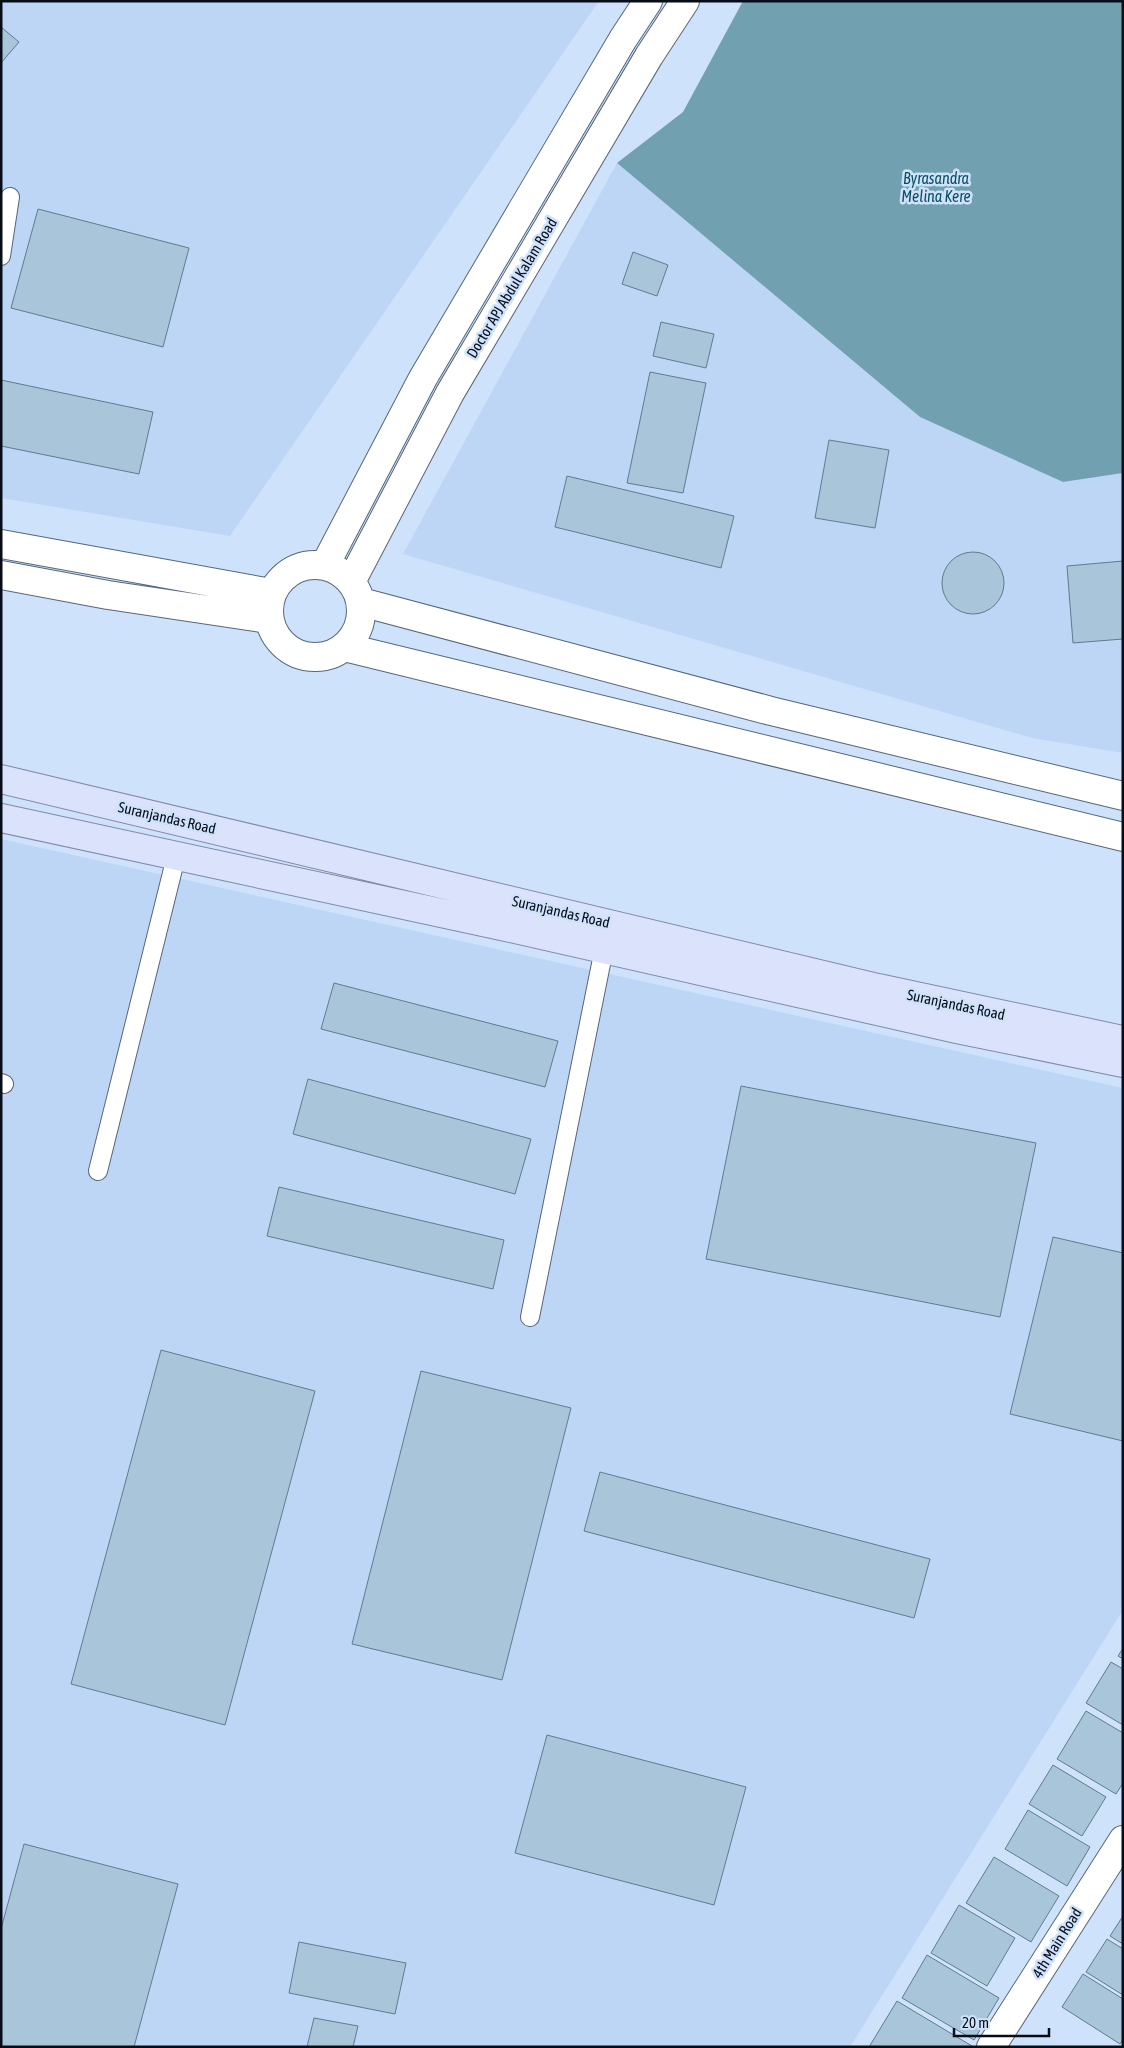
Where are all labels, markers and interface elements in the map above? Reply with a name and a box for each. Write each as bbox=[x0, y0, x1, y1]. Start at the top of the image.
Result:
water label: Byrasandra Melina Kere bbox=[901, 169, 971, 205]
street label: Doctor APJ Abdul Kalam Road bbox=[463, 215, 560, 361]
street label: Suranjandas Road bbox=[117, 798, 218, 837]
street label: Suranjandas Road bbox=[511, 892, 612, 931]
street label: Suranjandas Road bbox=[906, 986, 1007, 1023]
street label: 4th Main Road bbox=[1028, 1905, 1085, 1981]
scale bar bbox=[954, 2006, 1049, 2038]
text: 20 m bbox=[962, 2014, 989, 2031]

